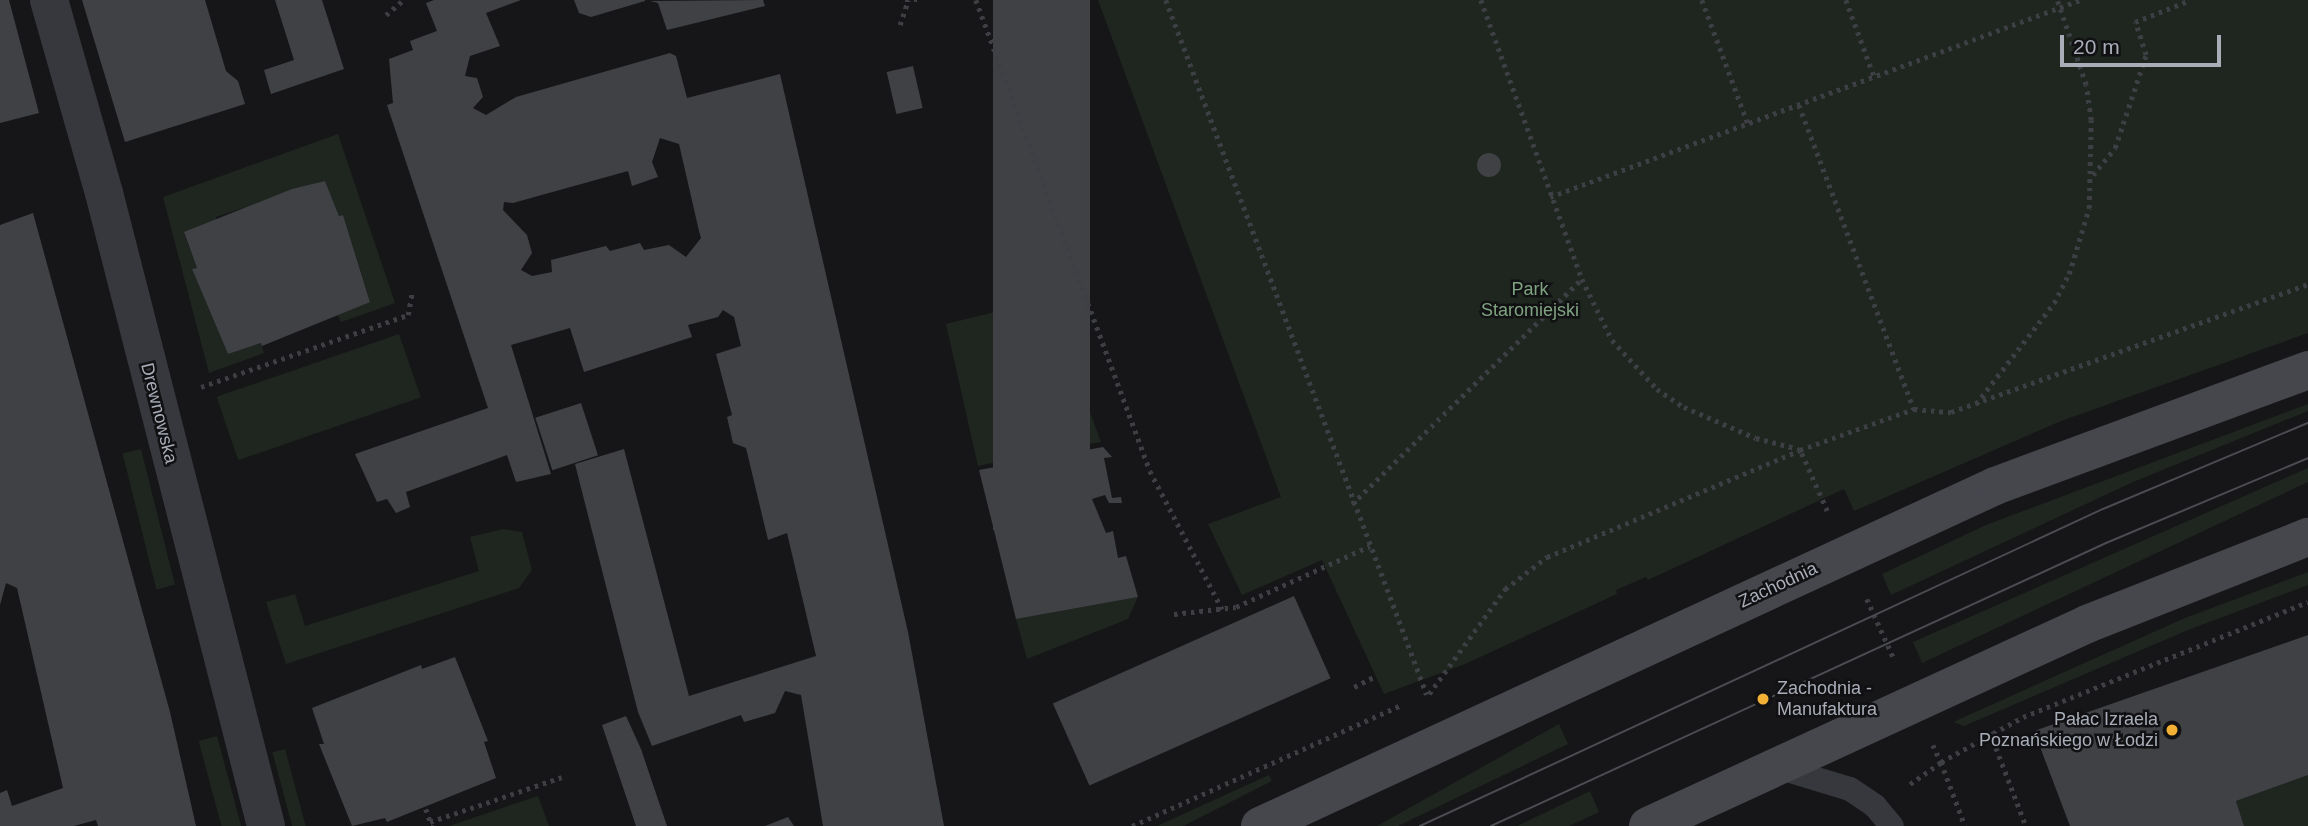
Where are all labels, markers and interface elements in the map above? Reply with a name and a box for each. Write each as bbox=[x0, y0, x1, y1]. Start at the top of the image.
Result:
scale bar bbox=[2063, 21, 2224, 65]
text: 20 m bbox=[2073, 35, 2120, 58]
park label: Park Staromiejski bbox=[1481, 279, 1579, 322]
street label: Drewnowska bbox=[136, 360, 182, 466]
street label: Zachodnia bbox=[1735, 557, 1821, 613]
place label: Zachodnia - Manufaktura bbox=[1777, 678, 1877, 720]
marker: Zachodnia - Manufaktura bbox=[1755, 691, 1771, 707]
place label: Pałac Izraela Poznańskiego w Łodzi bbox=[1979, 709, 2158, 752]
marker: Pałac Izraela Poznańskiego w Łodzi bbox=[2164, 722, 2180, 738]

